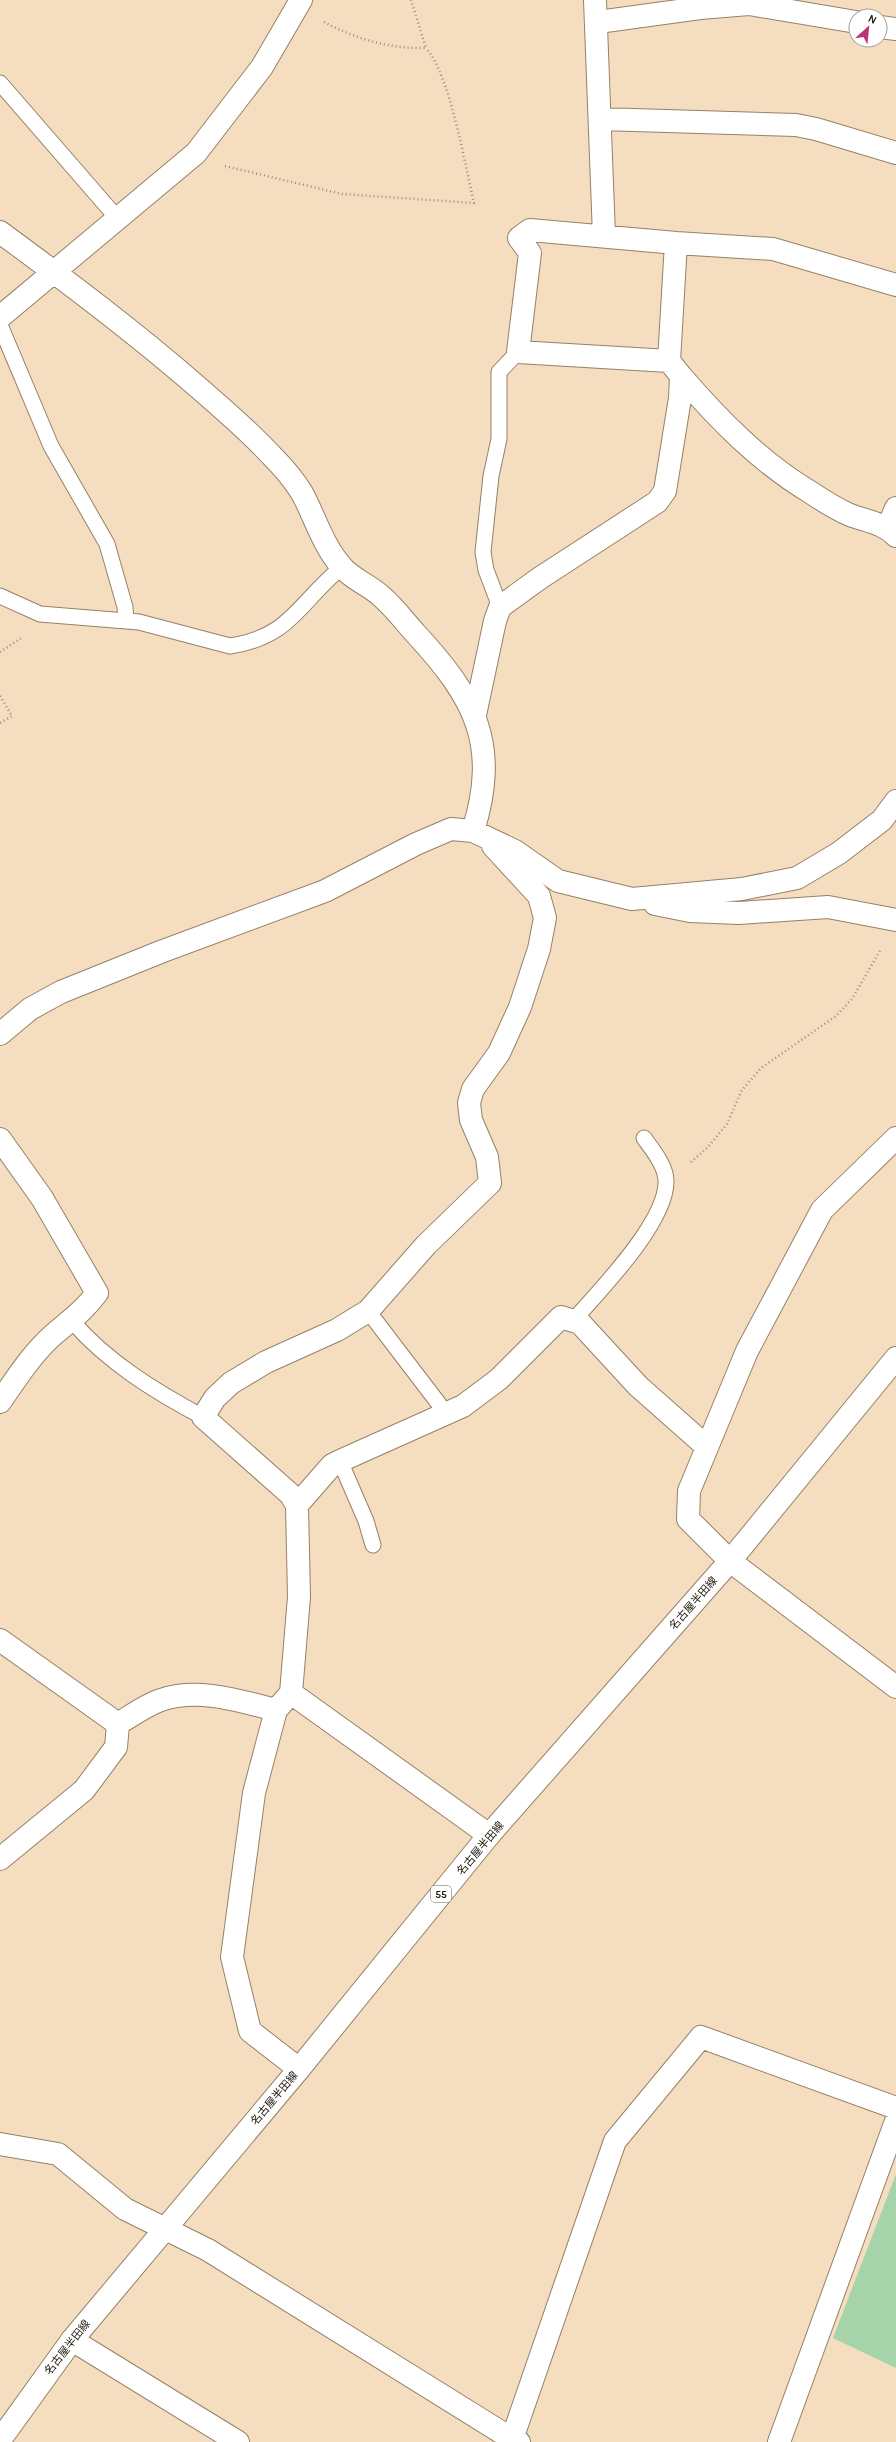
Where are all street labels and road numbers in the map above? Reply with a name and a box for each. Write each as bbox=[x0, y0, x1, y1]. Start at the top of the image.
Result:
street label: 名古屋半田線 bbox=[667, 1574, 720, 1632]
street label: 名古屋半田線 bbox=[454, 1819, 507, 1878]
road number: 55 bbox=[431, 1886, 451, 1902]
street label: 名古屋半田線 bbox=[248, 2069, 301, 2128]
street label: 名古屋半田線 bbox=[42, 2317, 93, 2377]

